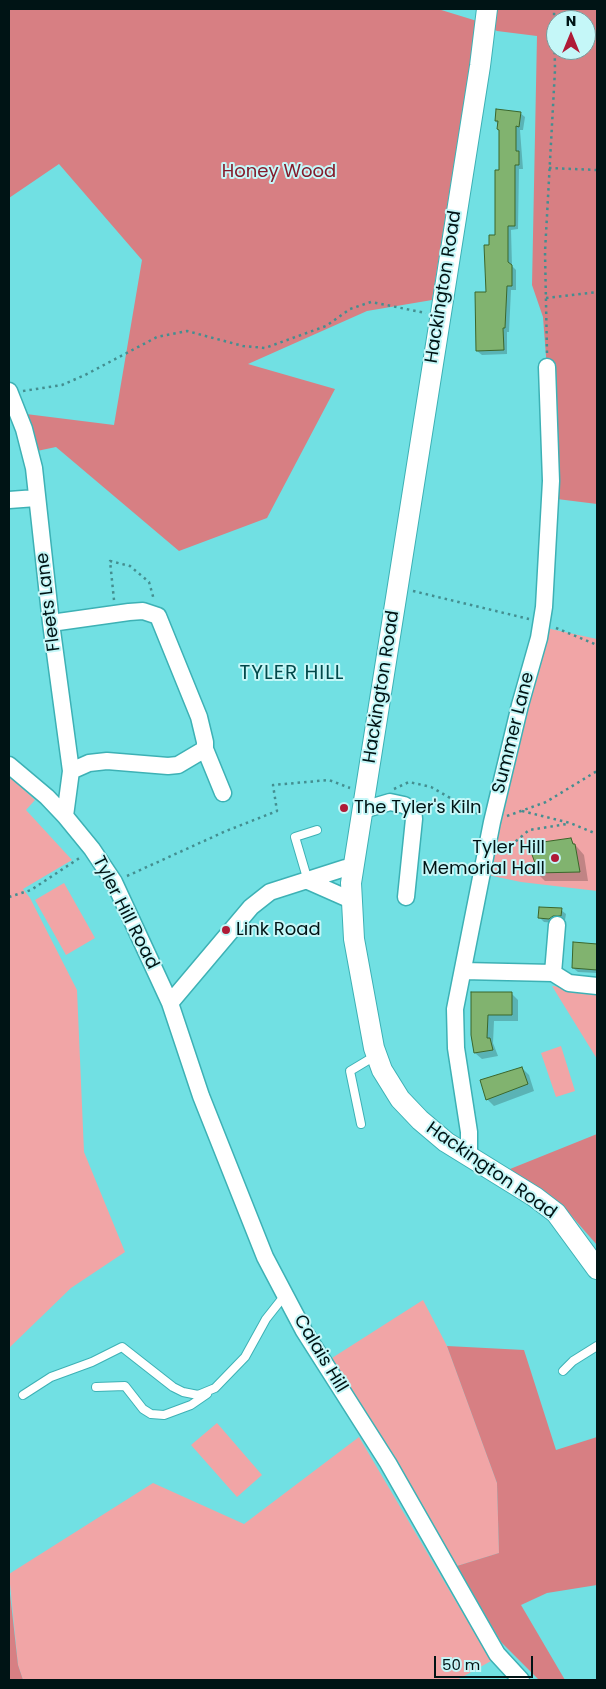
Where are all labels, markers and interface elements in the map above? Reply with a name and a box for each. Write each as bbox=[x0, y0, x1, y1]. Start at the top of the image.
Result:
north arrow bbox=[546, 10, 596, 60]
text: N bbox=[566, 11, 576, 31]
park label: Honey Wood bbox=[222, 161, 336, 183]
street label: Hackington Road bbox=[421, 209, 467, 365]
street label: Fleets Lane bbox=[32, 551, 66, 653]
street label: Hackington Road bbox=[359, 609, 405, 765]
district label: TYLER HILL bbox=[238, 662, 346, 686]
street label: Summer Lane bbox=[488, 670, 540, 796]
place label: The Tyler's Kiln bbox=[354, 797, 482, 819]
marker: The Tyler's Kiln bbox=[338, 802, 350, 814]
place label: Tyler Hill Memorial Hall bbox=[422, 837, 545, 880]
marker: Tyler Hill Memorial Hall bbox=[549, 852, 561, 864]
street label: Tyler Hill Road bbox=[87, 853, 163, 973]
place label: Link Road bbox=[236, 919, 321, 941]
marker: Link Road bbox=[220, 924, 232, 936]
street label: Hackington Road bbox=[422, 1118, 560, 1224]
street label: Calais Hill bbox=[288, 1311, 352, 1397]
scale bar bbox=[436, 1646, 535, 1678]
text: 50 m bbox=[442, 1654, 480, 1675]

